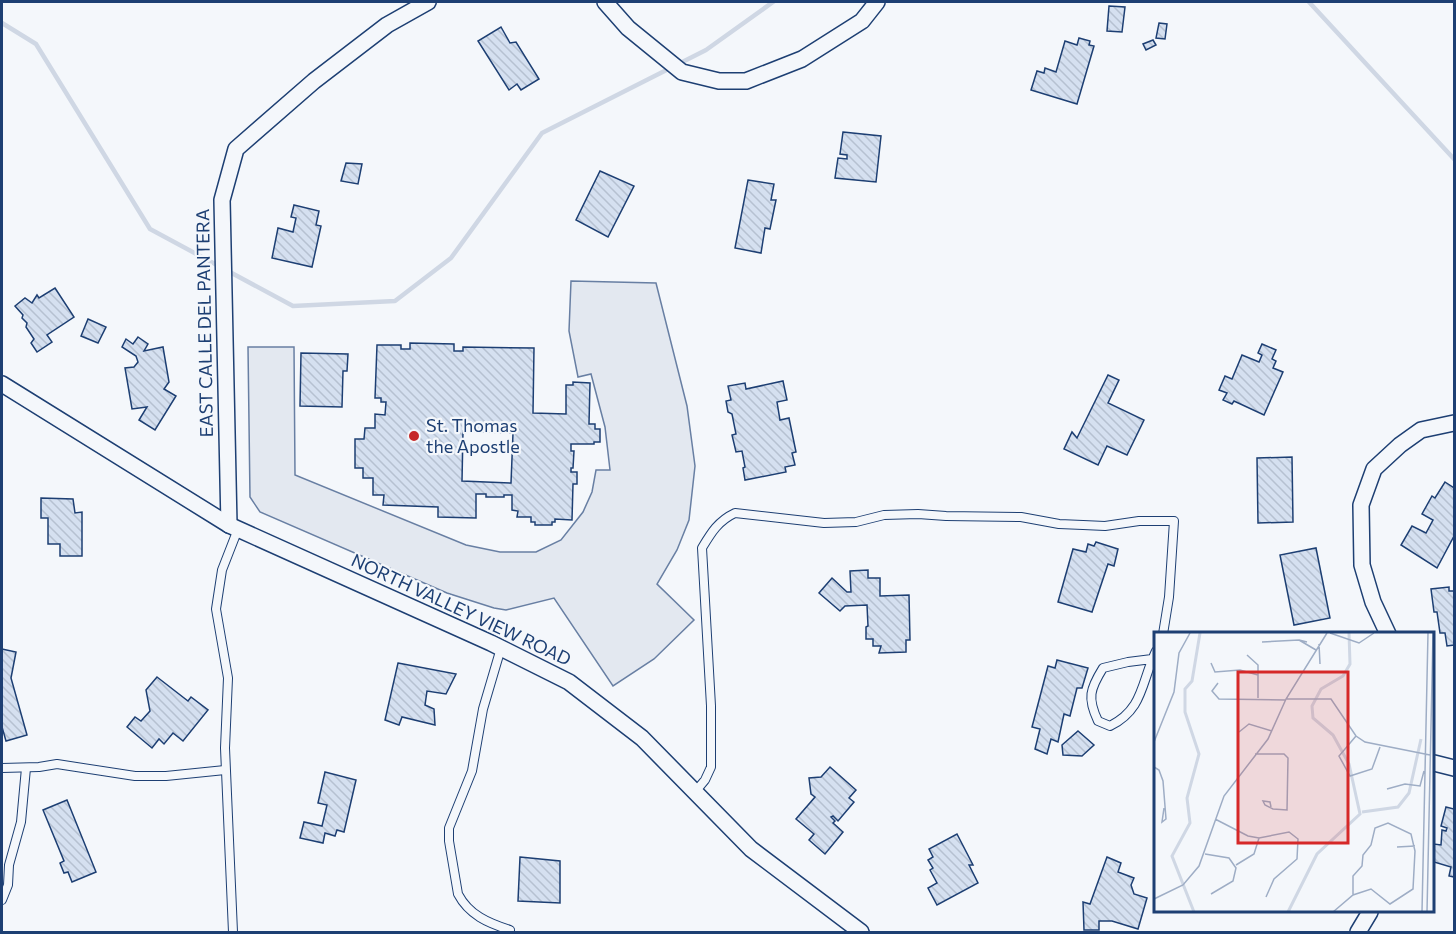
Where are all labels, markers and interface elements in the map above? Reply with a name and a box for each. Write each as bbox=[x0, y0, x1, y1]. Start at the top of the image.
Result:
street label: EAST CALLE DEL PANTERA bbox=[191, 209, 217, 438]
place label: St. Thomas the Apostle bbox=[426, 414, 520, 457]
marker: St. Thomas the Apostle bbox=[407, 429, 421, 443]
street label: NORTH VALLEY VIEW ROAD bbox=[348, 548, 575, 670]
inset map bbox=[1154, 632, 1435, 913]

